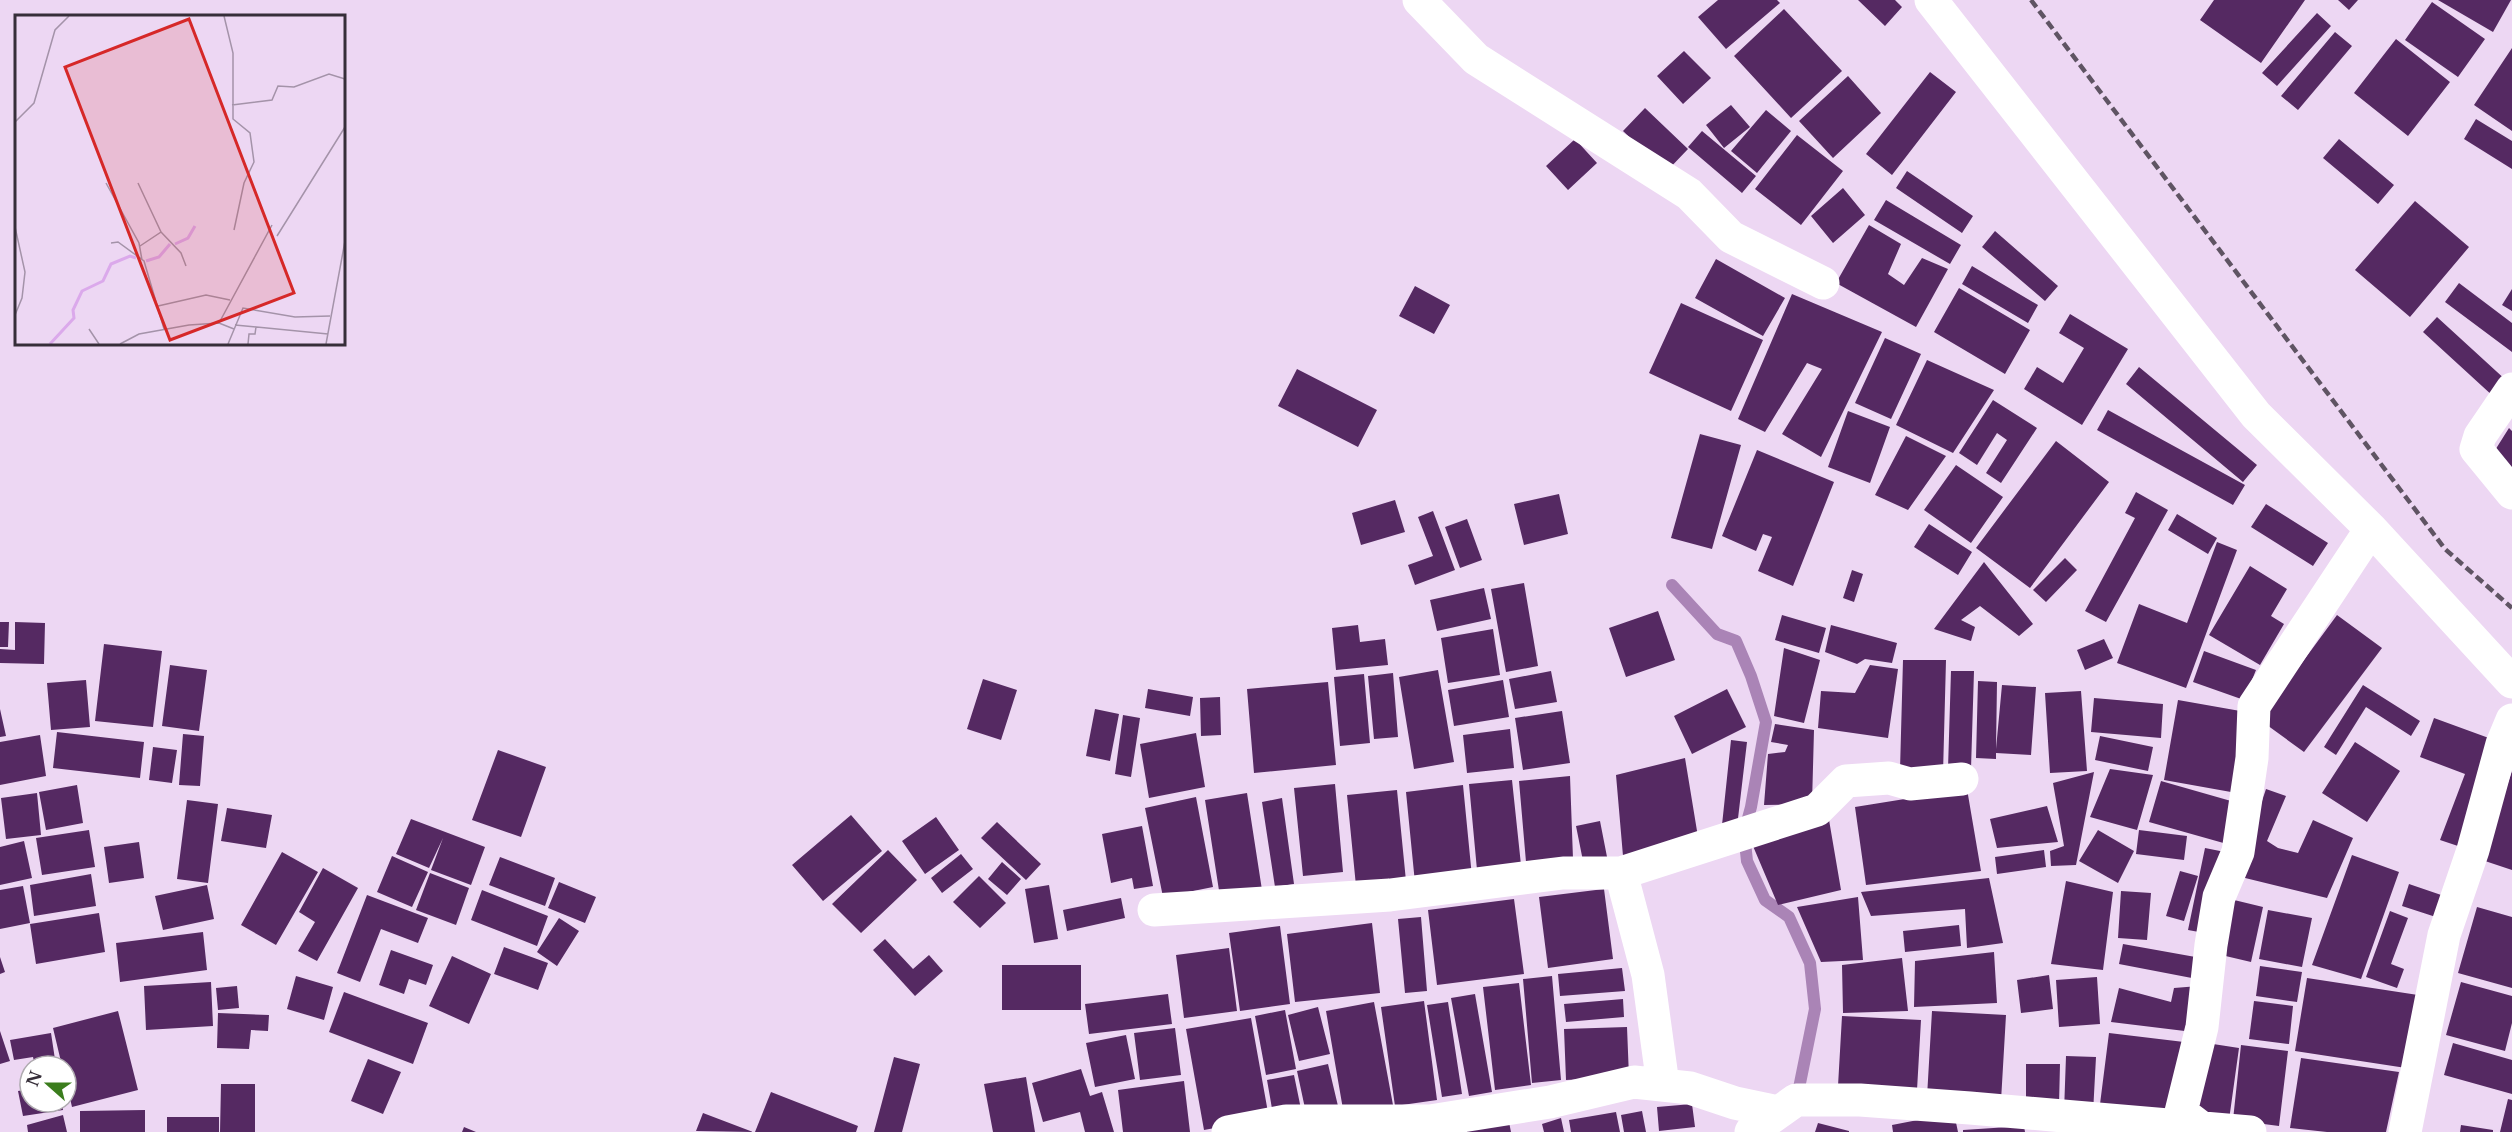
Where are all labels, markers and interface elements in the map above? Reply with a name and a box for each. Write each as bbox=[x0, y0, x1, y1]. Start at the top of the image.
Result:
inset map bbox=[15, 15, 345, 345]
north arrow bbox=[18, 1054, 78, 1114]
text: N bbox=[22, 1068, 46, 1089]

